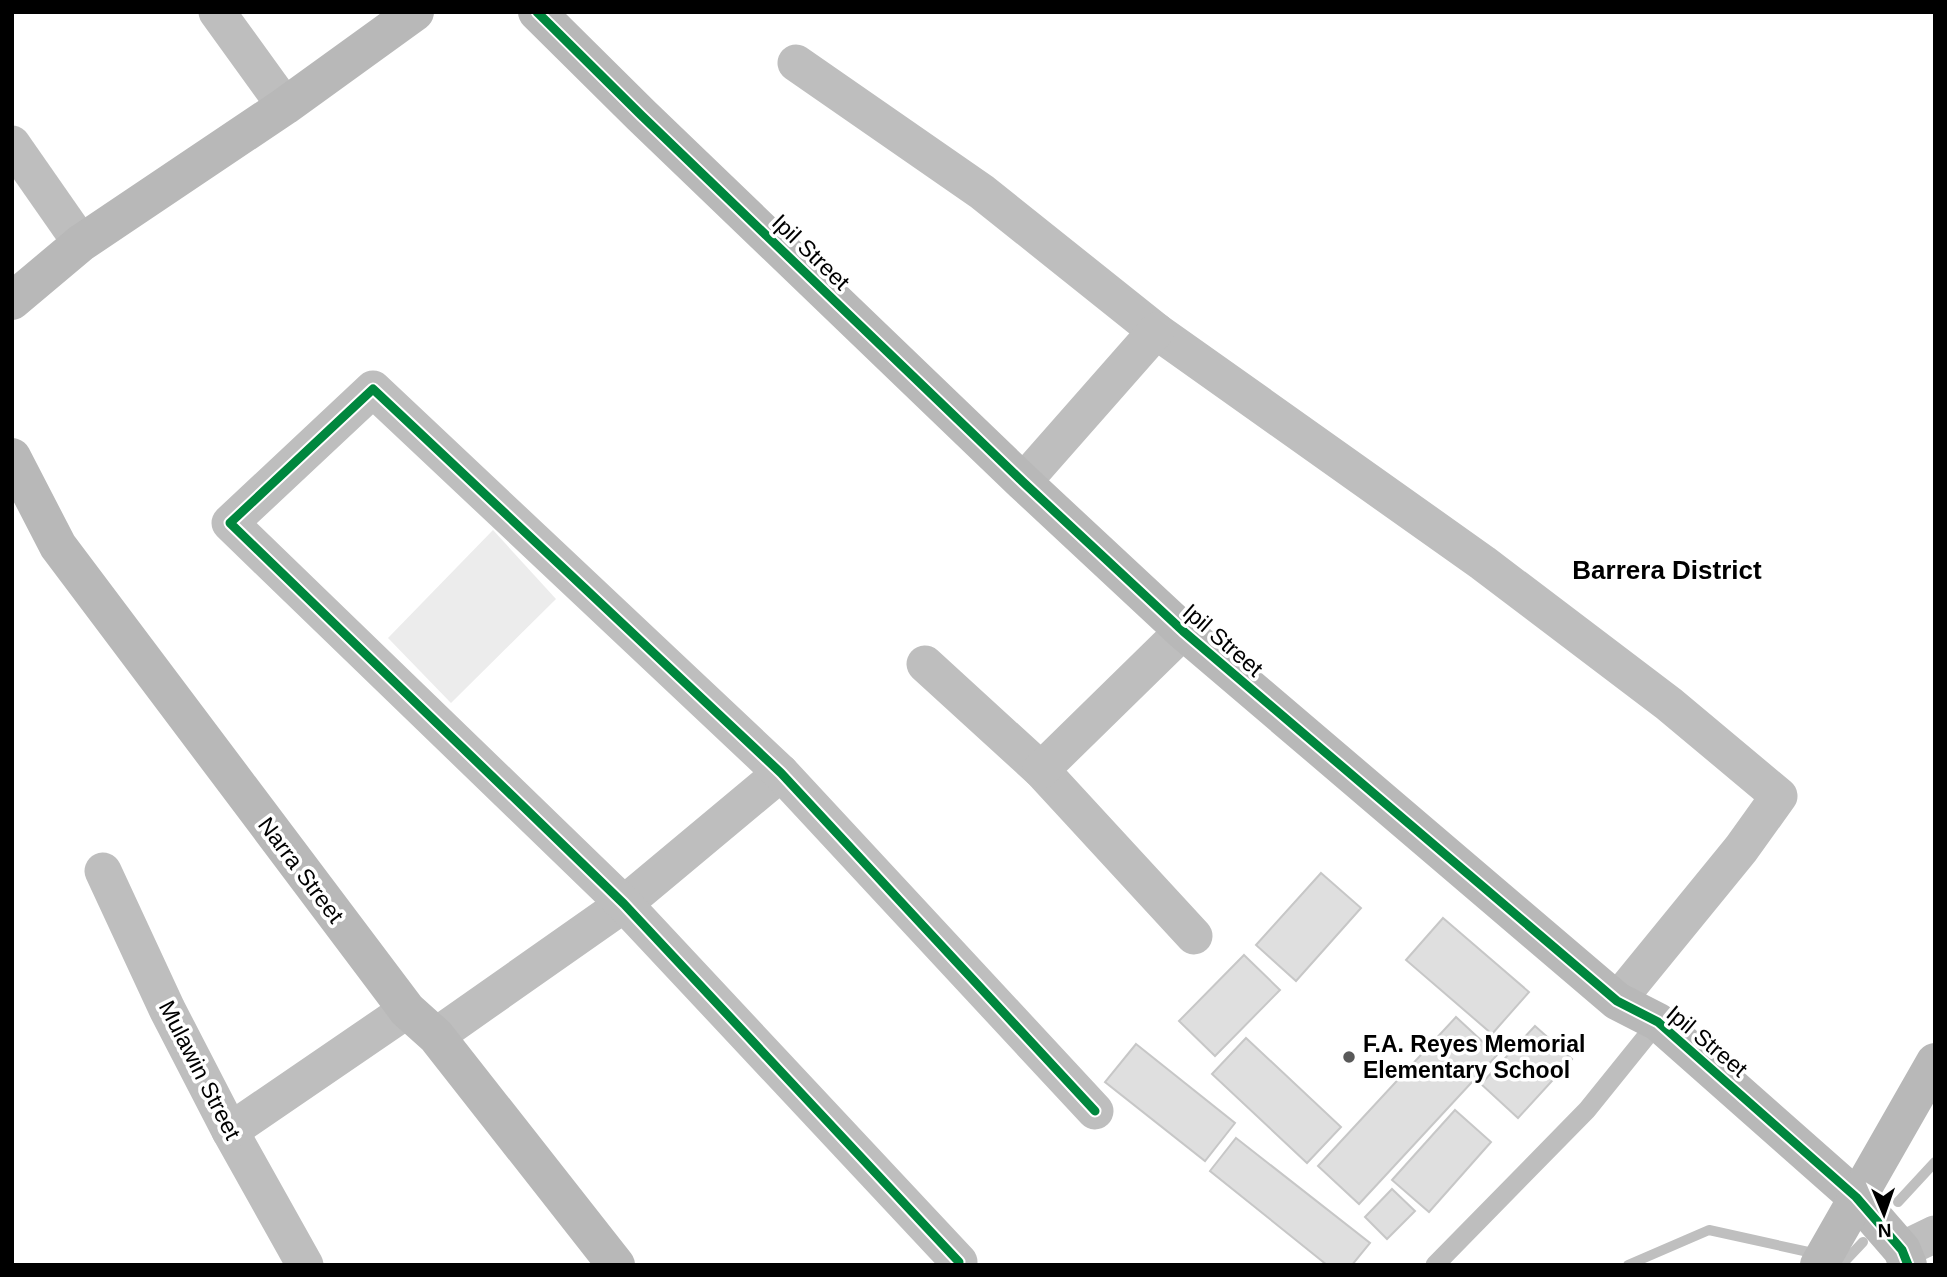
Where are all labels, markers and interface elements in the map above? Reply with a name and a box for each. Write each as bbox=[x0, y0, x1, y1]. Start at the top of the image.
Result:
street label: Ipil Street bbox=[767, 209, 855, 296]
district label: Barrera District bbox=[1572, 555, 1762, 585]
street label: Ipil Street bbox=[1178, 598, 1269, 682]
street label: Narra Street bbox=[253, 812, 349, 928]
street label: Mulawin Street bbox=[154, 996, 246, 1144]
street label: Ipil Street bbox=[1661, 1000, 1753, 1083]
place label: F.A. Reyes Memorial Elementary School bbox=[1363, 1031, 1585, 1083]
marker: F.A. Reyes Memorial Elementary School bbox=[1341, 1049, 1357, 1065]
north arrow bbox=[1849, 1179, 1919, 1249]
text: N bbox=[1877, 1220, 1892, 1241]

